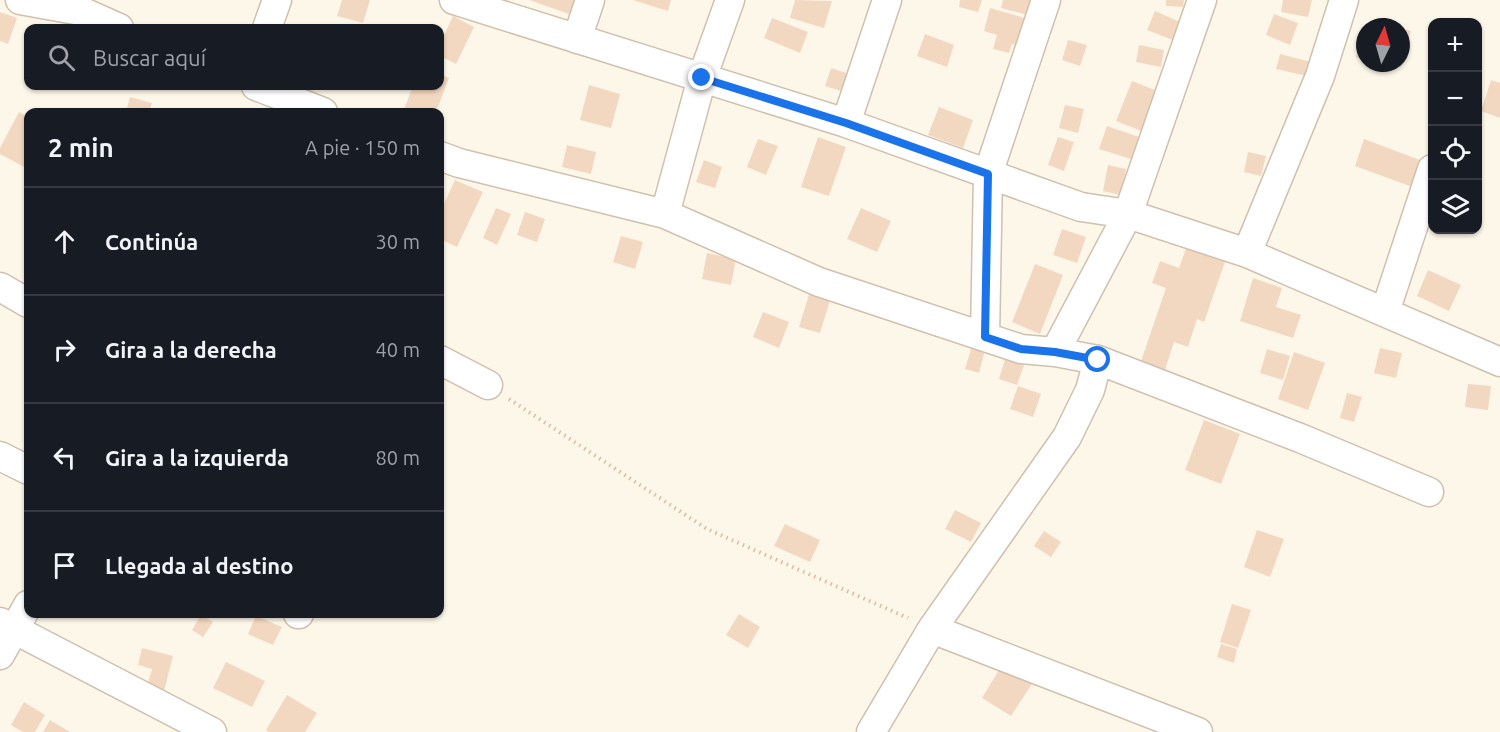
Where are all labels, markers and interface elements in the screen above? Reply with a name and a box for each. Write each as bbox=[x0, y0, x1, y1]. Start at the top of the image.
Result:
north arrow bbox=[1356, 18, 1410, 72]
map controls bbox=[1428, 18, 1482, 234]
button: + bbox=[1428, 18, 1482, 72]
search box bbox=[24, 24, 444, 90]
icon: search bbox=[45, 41, 78, 74]
text: Buscar aquí bbox=[93, 45, 206, 70]
route end bbox=[688, 64, 714, 90]
button: − bbox=[1428, 72, 1482, 126]
button: locate bbox=[1428, 126, 1482, 180]
text: 2 min bbox=[48, 133, 114, 162]
text: A pie · 150 m bbox=[305, 136, 420, 159]
button: layers bbox=[1428, 180, 1482, 234]
icon: ahead bbox=[48, 225, 81, 258]
text: Continúa bbox=[105, 229, 198, 254]
text: 30 m bbox=[376, 230, 420, 253]
icon: right bbox=[48, 333, 81, 366]
text: Gira a la derecha bbox=[105, 337, 277, 362]
text: 40 m bbox=[376, 338, 420, 361]
route start bbox=[1084, 346, 1110, 372]
icon: left bbox=[48, 441, 81, 474]
text: Gira a la izquierda bbox=[105, 445, 289, 470]
text: 80 m bbox=[376, 446, 420, 469]
icon: arrive bbox=[48, 549, 81, 582]
text: Llegada al destino bbox=[105, 553, 293, 578]

